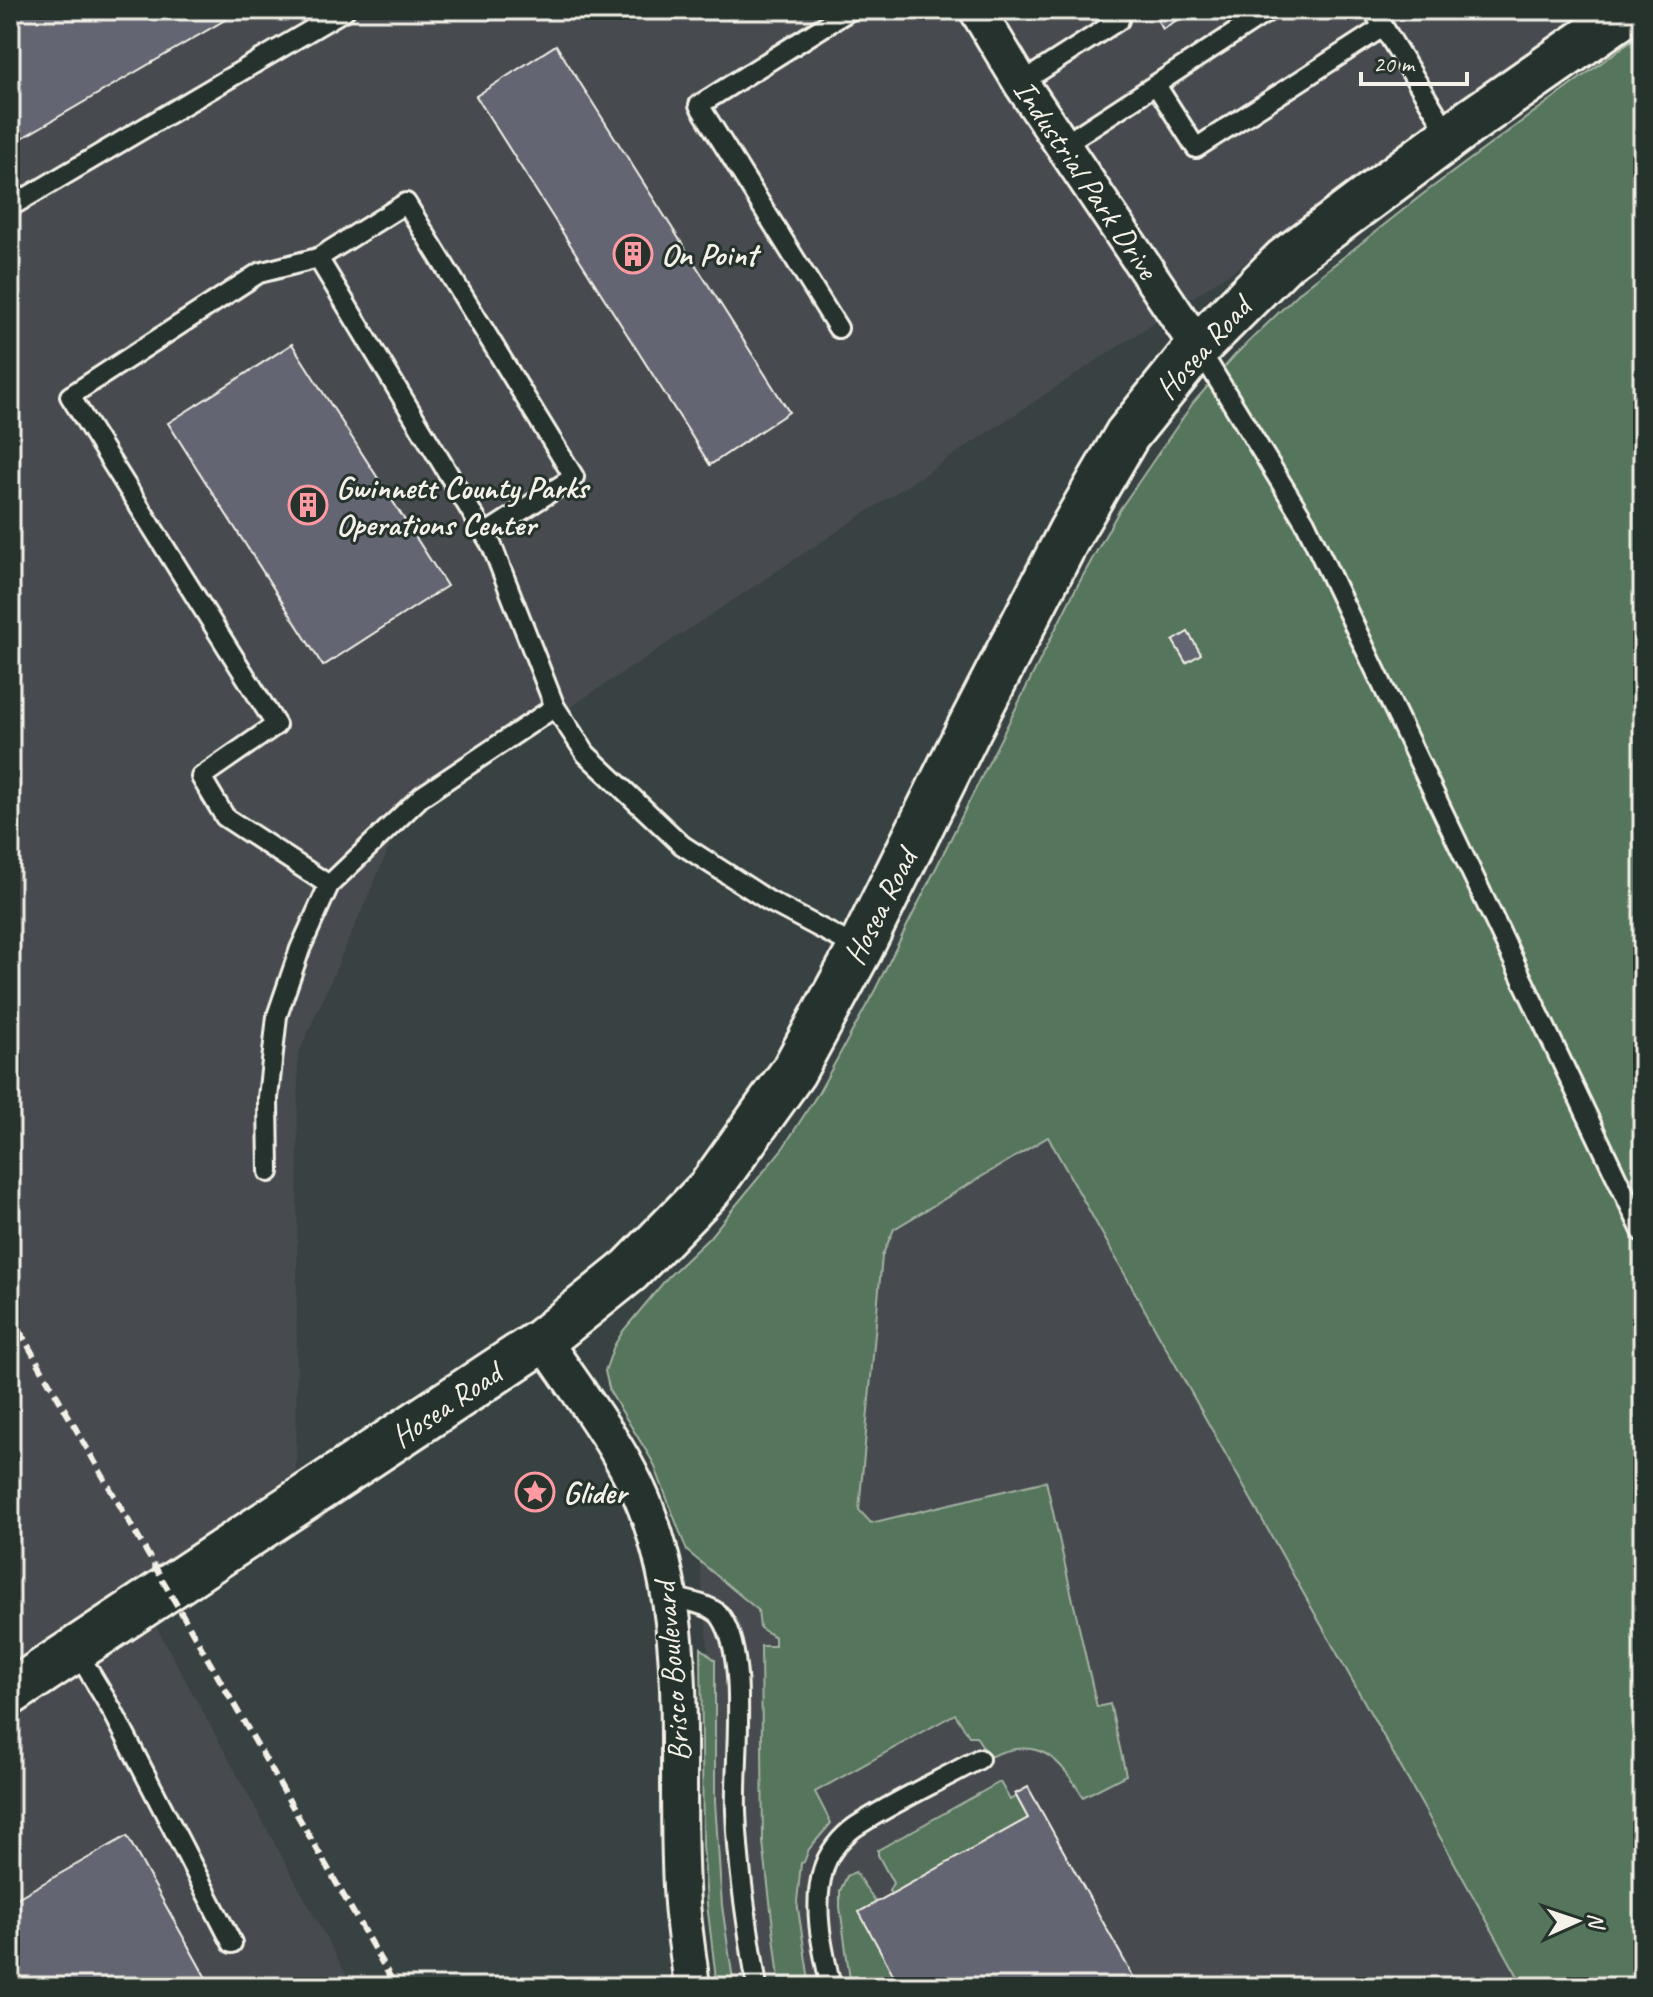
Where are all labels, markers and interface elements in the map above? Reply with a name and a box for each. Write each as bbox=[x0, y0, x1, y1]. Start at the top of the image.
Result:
scale bar bbox=[1361, 36, 1467, 86]
text: 20 m bbox=[1373, 49, 1416, 79]
street label: Industrial Park Drive bbox=[1004, 71, 1169, 289]
building icon: On Point bbox=[612, 233, 654, 275]
place label: On Point bbox=[661, 234, 761, 275]
street label: Hosea Road bbox=[1146, 285, 1263, 408]
place label: Gwinnett County Parks Operations Center bbox=[336, 467, 592, 545]
building icon: Gwinnett County Parks Operations Center bbox=[287, 484, 329, 526]
street label: Hosea Road bbox=[834, 838, 928, 972]
street label: Hosea Road bbox=[383, 1351, 513, 1457]
place icon: Glider bbox=[514, 1471, 556, 1513]
place label: Glider bbox=[563, 1472, 630, 1513]
street label: Brisco Boulevard bbox=[643, 1576, 700, 1763]
north arrow bbox=[1537, 1881, 1617, 1961]
text: N bbox=[1582, 1912, 1610, 1931]

